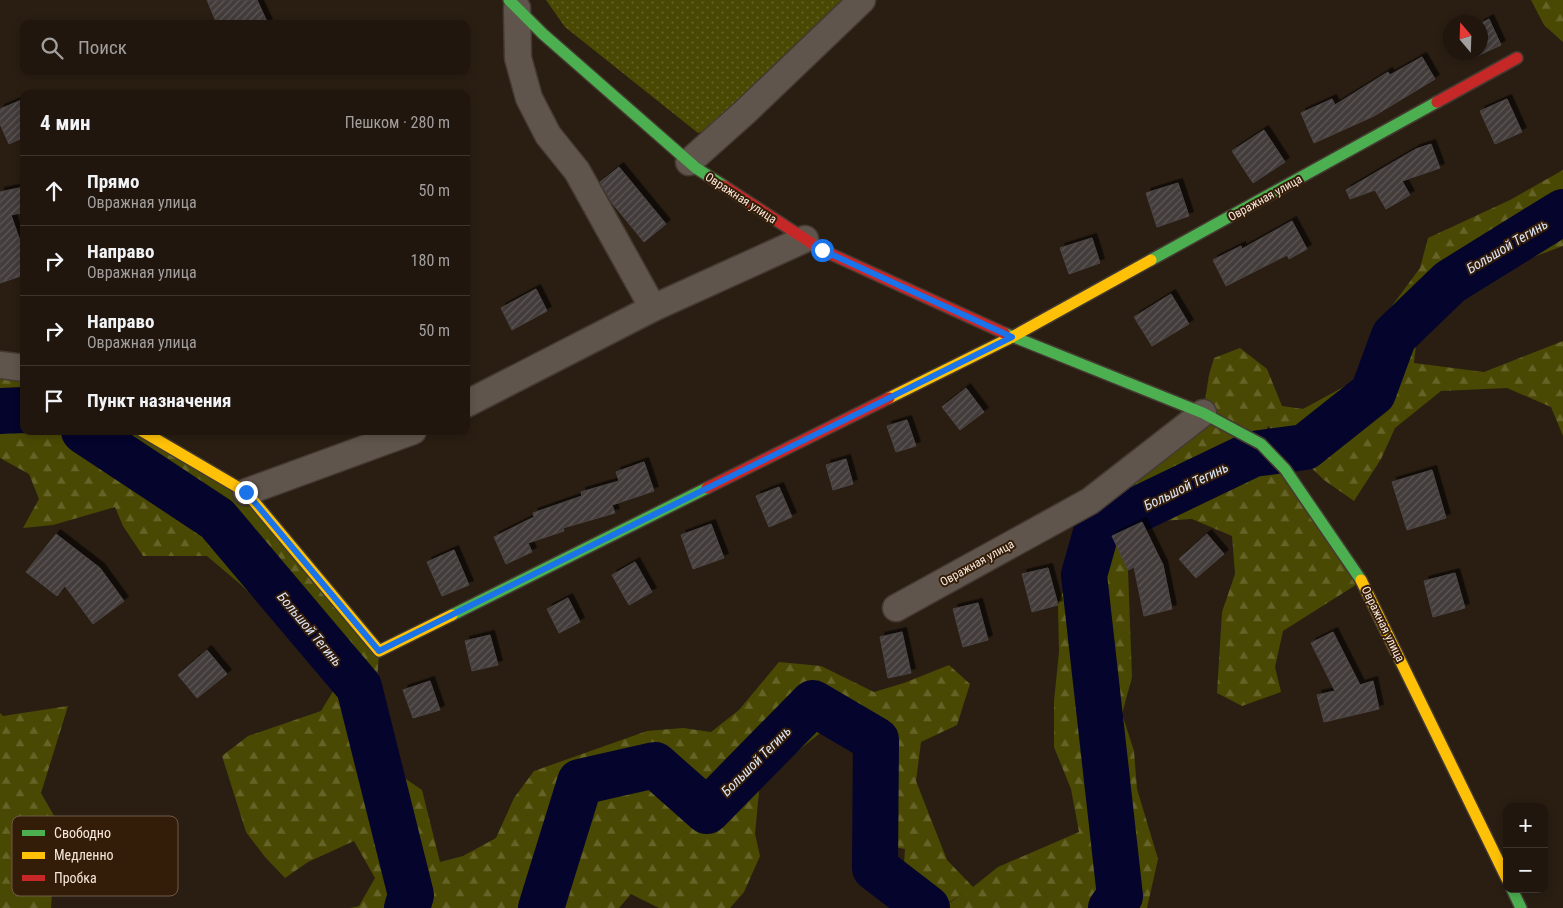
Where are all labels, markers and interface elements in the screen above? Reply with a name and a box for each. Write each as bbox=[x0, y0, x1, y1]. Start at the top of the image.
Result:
north arrow bbox=[1443, 15, 1488, 60]
search box bbox=[20, 20, 470, 75]
icon: search bbox=[38, 34, 66, 62]
text: Поиск bbox=[78, 36, 127, 59]
text: 4 мин bbox=[40, 111, 90, 135]
text: Пешком · 280 m bbox=[345, 113, 450, 132]
text: Прямо bbox=[87, 170, 140, 193]
street label: Овражная улица bbox=[703, 170, 780, 226]
street label: Овражная улица bbox=[1226, 172, 1305, 224]
icon: ahead bbox=[40, 177, 68, 205]
text: 50 m bbox=[418, 181, 450, 200]
text: Овражная улица bbox=[87, 193, 197, 212]
water label: Большой Тегинь bbox=[1463, 215, 1551, 277]
route start bbox=[811, 239, 834, 262]
text: Направо bbox=[87, 240, 154, 263]
icon: right bbox=[40, 247, 68, 275]
text: 180 m bbox=[411, 251, 450, 270]
text: Овражная улица bbox=[87, 263, 197, 282]
text: Направо bbox=[87, 310, 154, 333]
icon: right bbox=[40, 317, 68, 345]
text: 50 m bbox=[418, 321, 450, 340]
text: Овражная улица bbox=[87, 333, 197, 352]
icon: arrive bbox=[40, 387, 68, 415]
text: Пункт назначения bbox=[87, 389, 231, 412]
water label: Большой Тегинь bbox=[1141, 459, 1231, 513]
route end bbox=[235, 481, 258, 504]
street label: Овражная улица bbox=[938, 537, 1017, 589]
street label: Овражная улица bbox=[1359, 584, 1407, 664]
water label: Большой Тегинь bbox=[274, 589, 346, 669]
water label: Большой Тегинь bbox=[718, 723, 794, 799]
map controls bbox=[1503, 803, 1548, 893]
button: + bbox=[1503, 803, 1548, 848]
legend bbox=[12, 816, 178, 896]
text: Свободно bbox=[54, 825, 111, 841]
text: Медленно bbox=[54, 847, 114, 863]
button: − bbox=[1503, 848, 1548, 893]
text: Пробка bbox=[54, 870, 97, 886]

